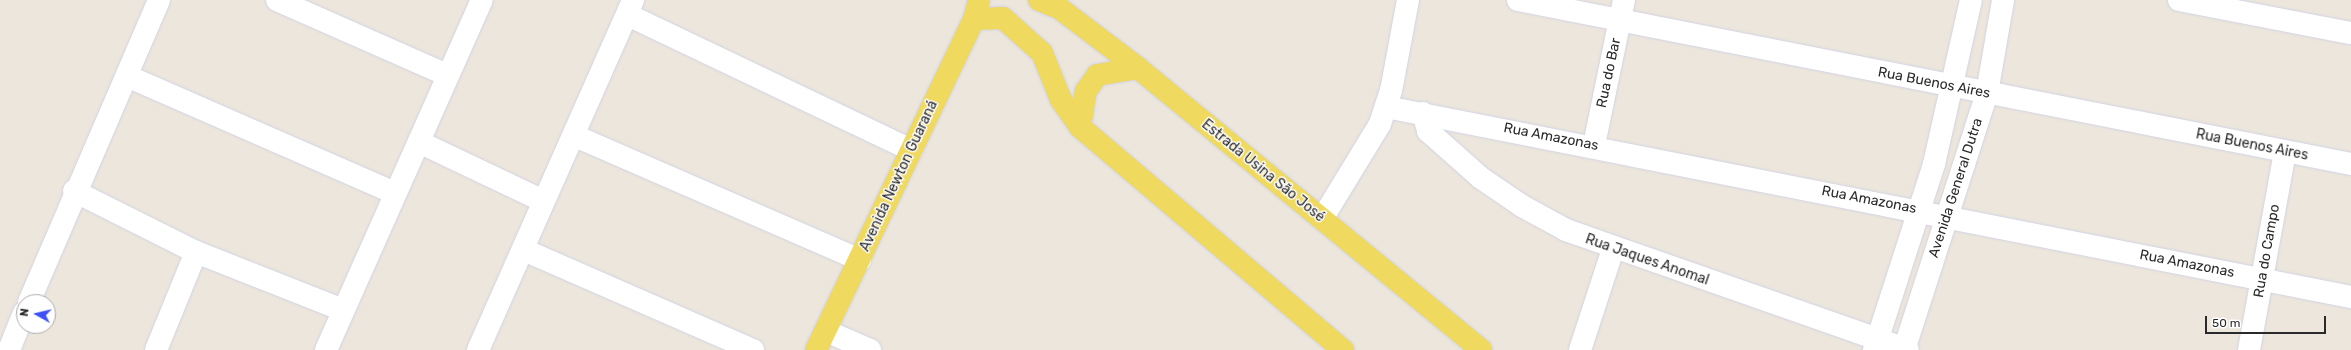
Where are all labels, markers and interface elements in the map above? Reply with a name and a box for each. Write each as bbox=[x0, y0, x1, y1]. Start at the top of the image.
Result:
street label: Rua do Bar bbox=[1593, 37, 1625, 109]
street label: Rua Buenos Aires bbox=[1876, 64, 1992, 102]
street label: Avenida Newton Guaraná bbox=[857, 98, 941, 254]
street label: Estrada Usina São José bbox=[1198, 116, 1328, 226]
street label: Avenida General Dutra bbox=[1926, 116, 1986, 260]
street label: Rua Amazonas bbox=[1502, 120, 1600, 154]
street label: Rua Buenos Aires bbox=[2194, 126, 2310, 164]
street label: Rua Amazonas bbox=[1820, 183, 1918, 217]
street label: Rua do Campo bbox=[2251, 203, 2283, 299]
street label: Rua Jaques Anomal bbox=[1583, 231, 1711, 289]
street label: Rua Amazonas bbox=[2138, 247, 2236, 281]
north arrow bbox=[16, 294, 56, 334]
text: N bbox=[18, 308, 32, 317]
scale bar bbox=[2207, 308, 2328, 334]
text: 50 m bbox=[2212, 316, 2240, 330]

